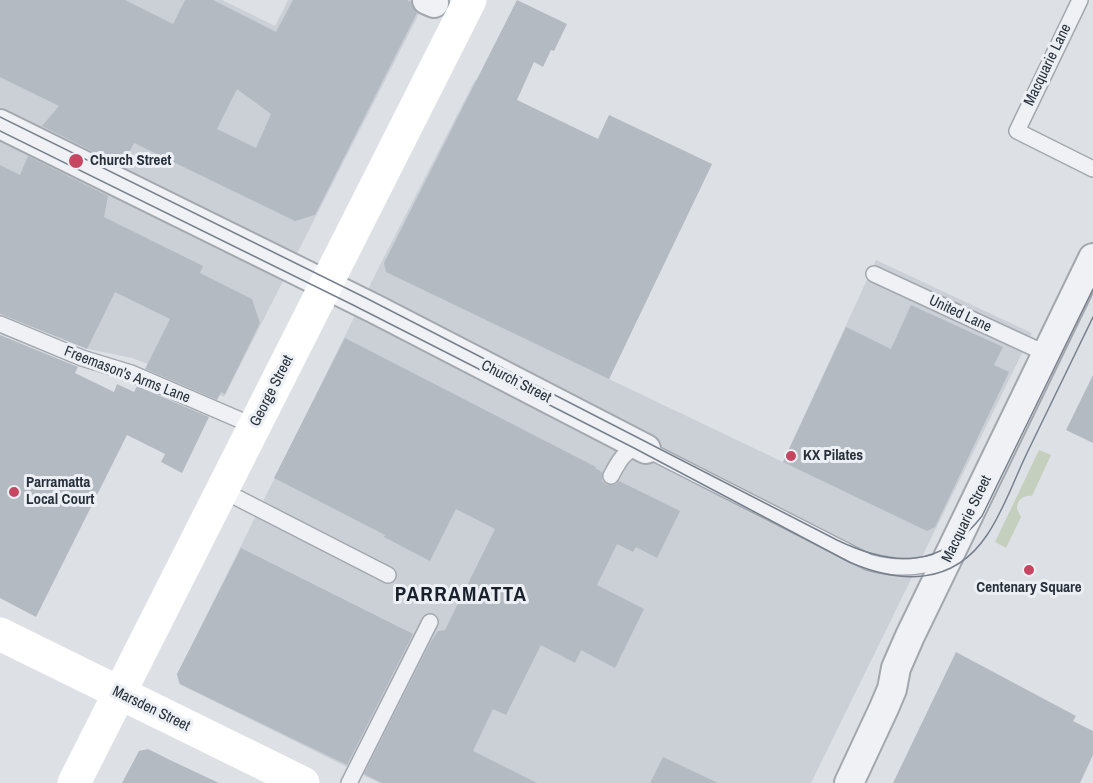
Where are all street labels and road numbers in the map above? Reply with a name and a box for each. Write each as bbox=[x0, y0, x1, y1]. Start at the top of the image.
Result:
street label: Macquarie Lane bbox=[1020, 21, 1076, 109]
street label: United Lane bbox=[926, 292, 994, 336]
street label: Freemason's Arms Lane bbox=[61, 343, 193, 407]
street label: George Street bbox=[246, 352, 298, 430]
street label: Church Street bbox=[478, 357, 554, 407]
street label: Macquarie Street bbox=[938, 473, 996, 565]
street label: Marsden Street bbox=[109, 682, 193, 736]

